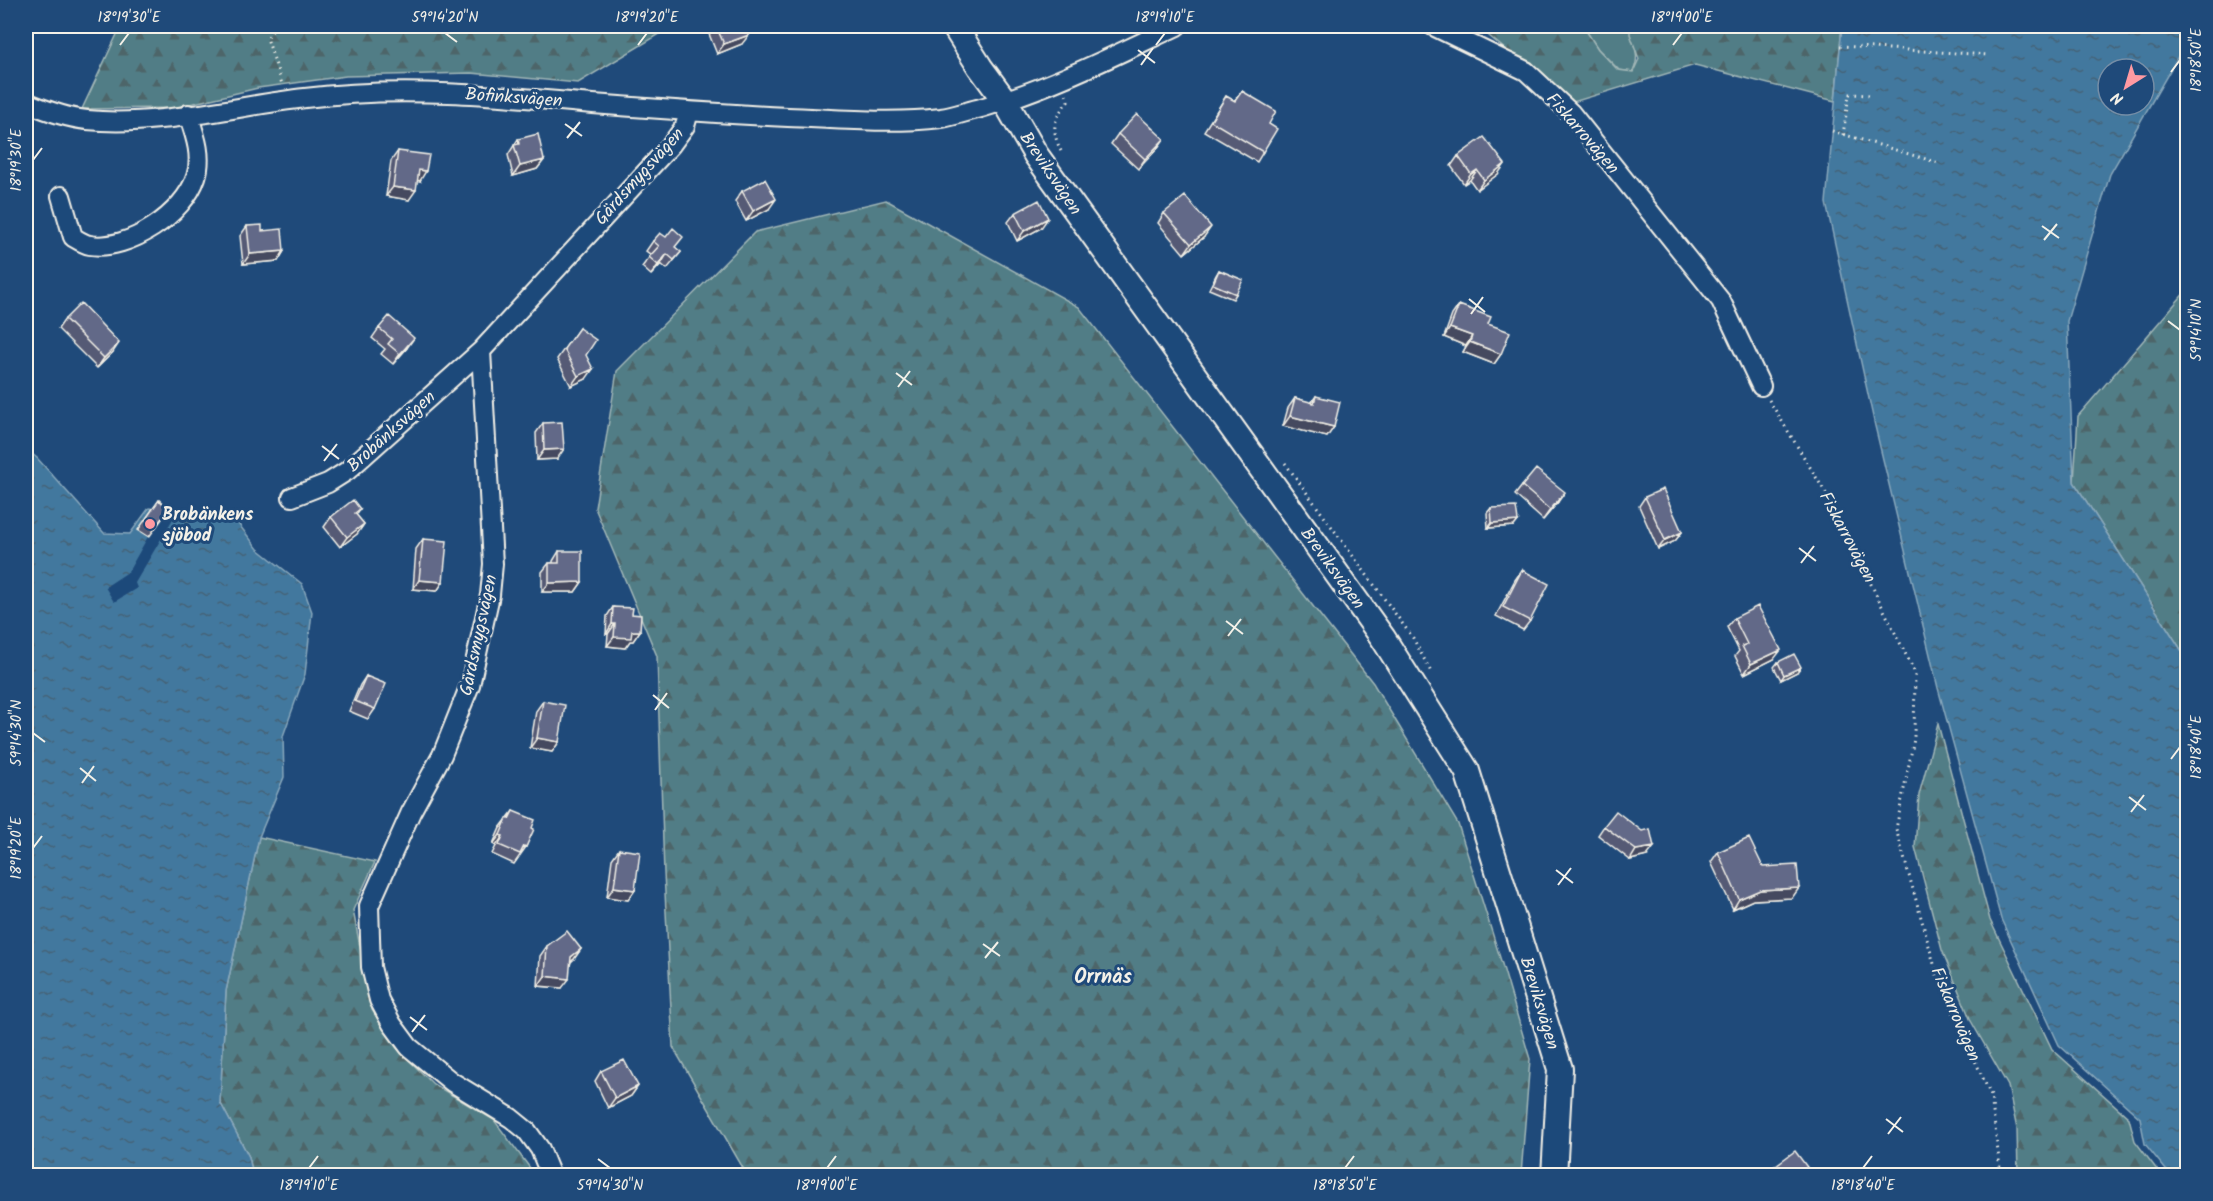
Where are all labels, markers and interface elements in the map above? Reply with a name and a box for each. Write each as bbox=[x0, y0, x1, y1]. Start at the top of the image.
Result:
text: 18°19'30"E bbox=[98, 6, 162, 30]
text: 59°14'20"N bbox=[412, 6, 478, 30]
text: 18°19'20"E bbox=[616, 6, 680, 30]
text: 18°19'10"E bbox=[1136, 6, 1196, 30]
text: 18°19'00"E bbox=[1651, 6, 1714, 30]
text: 18°18'50"E bbox=[2185, 27, 2209, 92]
north arrow bbox=[2096, 57, 2156, 117]
street label: Bofinksvägen bbox=[464, 81, 563, 116]
text: N bbox=[2106, 85, 2129, 111]
street label: Fiskarrovägen bbox=[1538, 86, 1626, 181]
street label: Gärdsmygsvägen bbox=[588, 121, 692, 233]
street label: Breviksvägen bbox=[1011, 126, 1089, 222]
text: 18°19'30"E bbox=[5, 127, 29, 191]
text: 59°14'10"N bbox=[2185, 299, 2209, 361]
street label: Brobänksvägen bbox=[341, 384, 443, 480]
street label: Fiskarrovägen bbox=[1810, 486, 1883, 589]
place label: Brobänkens sjöbod bbox=[162, 501, 254, 551]
marker: Brobänkens sjöbod bbox=[143, 517, 157, 531]
street label: Breviksvägen bbox=[1292, 522, 1372, 616]
street label: Gärdsmygsvägen bbox=[452, 572, 506, 699]
text: 59°14'30"N bbox=[5, 700, 29, 766]
text: 18°18'40"E bbox=[2185, 714, 2209, 779]
text: 18°19'20"E bbox=[5, 815, 29, 880]
street label: Breviksvägen bbox=[1511, 953, 1566, 1054]
district label: Orrnäs bbox=[1074, 962, 1132, 994]
street label: Fiskarrovägen bbox=[1922, 963, 1988, 1067]
text: 18°19'10"E bbox=[280, 1174, 340, 1198]
text: 59°14'30"N bbox=[577, 1174, 643, 1198]
text: 18°19'00"E bbox=[796, 1174, 859, 1198]
text: 18°18'50"E bbox=[1313, 1174, 1378, 1198]
text: 18°18'40"E bbox=[1831, 1174, 1896, 1198]

